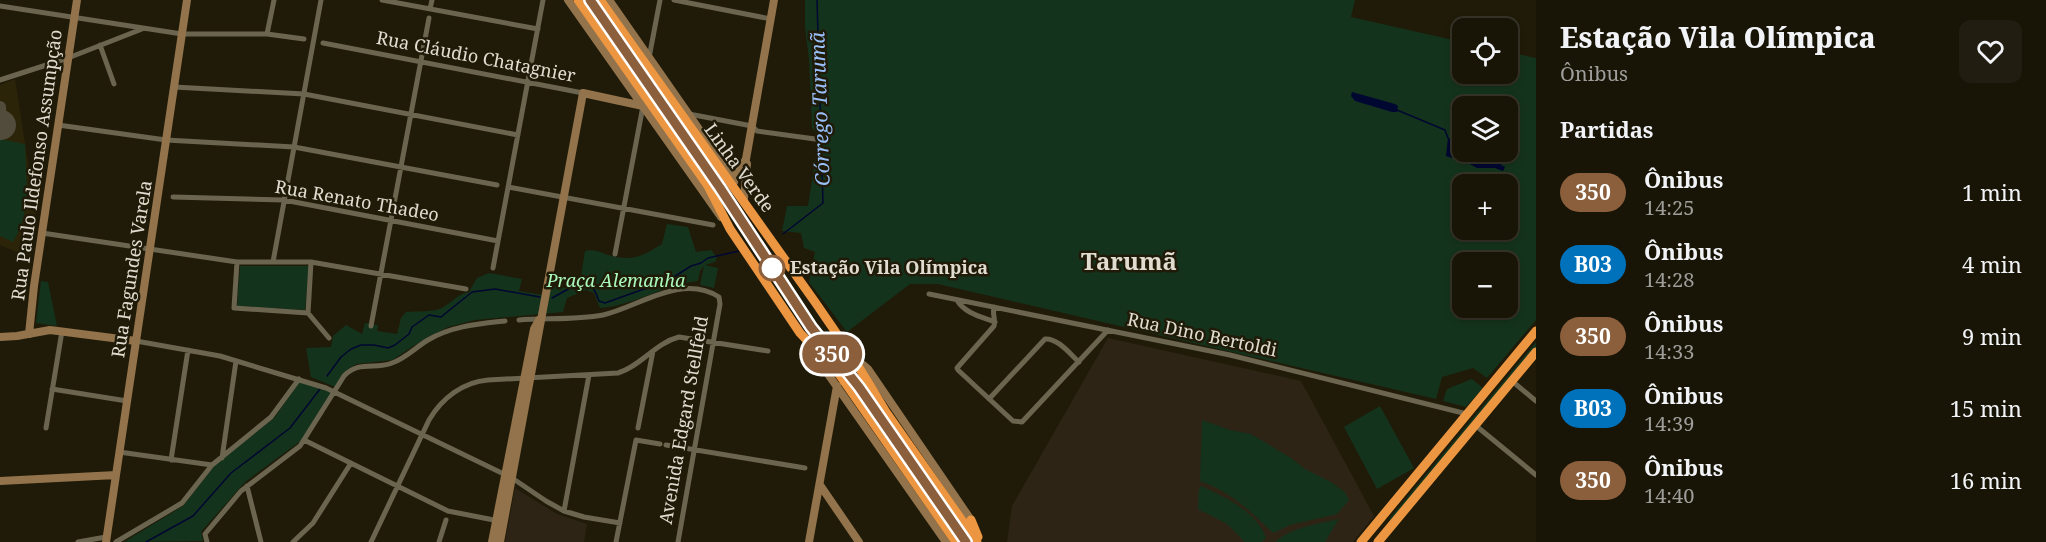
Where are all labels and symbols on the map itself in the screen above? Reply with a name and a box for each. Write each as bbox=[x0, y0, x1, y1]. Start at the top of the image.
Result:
street label: Rua Cláudio Chatagnier bbox=[375, 25, 578, 87]
street label: Rua Paulo Ildefonso Assumpção bbox=[5, 28, 67, 302]
water label: Córrego Tarumã bbox=[803, 31, 836, 186]
street label: Linha Verde bbox=[699, 118, 780, 217]
street label: Rua Renato Thadeo bbox=[273, 174, 441, 226]
street label: Rua Fagundes Varela bbox=[105, 178, 157, 359]
district label: Tarumã bbox=[1081, 244, 1177, 277]
marker: Estação Vila Olímpica bbox=[759, 255, 785, 281]
place label: Estação Vila Olímpica bbox=[790, 255, 988, 279]
park label: Praça Alemanha bbox=[545, 268, 686, 292]
street label: Rua Dino Bertoldi bbox=[1125, 306, 1280, 362]
street label: Avenida Edgard Stellfeld bbox=[653, 314, 713, 526]
line badge: 350 bbox=[798, 334, 866, 374]

